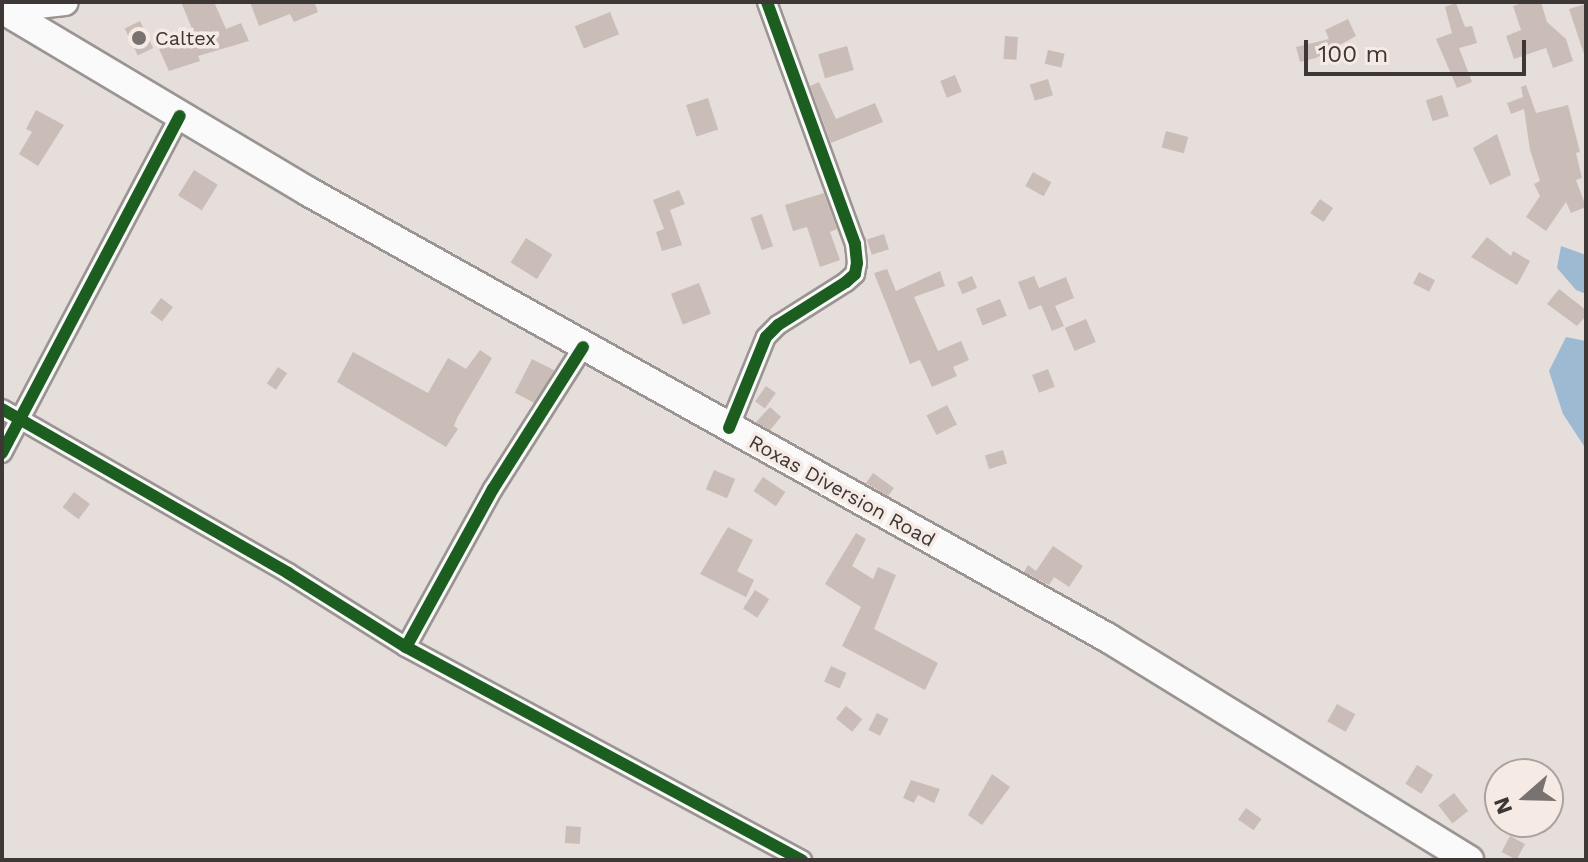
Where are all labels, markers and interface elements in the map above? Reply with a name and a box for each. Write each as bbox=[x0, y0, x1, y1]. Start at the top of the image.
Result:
scale bar bbox=[1308, 24, 1530, 74]
place label: Caltex bbox=[155, 26, 216, 50]
marker: Caltex bbox=[130, 29, 148, 47]
text: 100 m bbox=[1318, 40, 1388, 68]
street label: Roxas Diversion Road bbox=[745, 430, 939, 552]
north arrow bbox=[1484, 758, 1564, 838]
text: N bbox=[1488, 794, 1517, 818]

